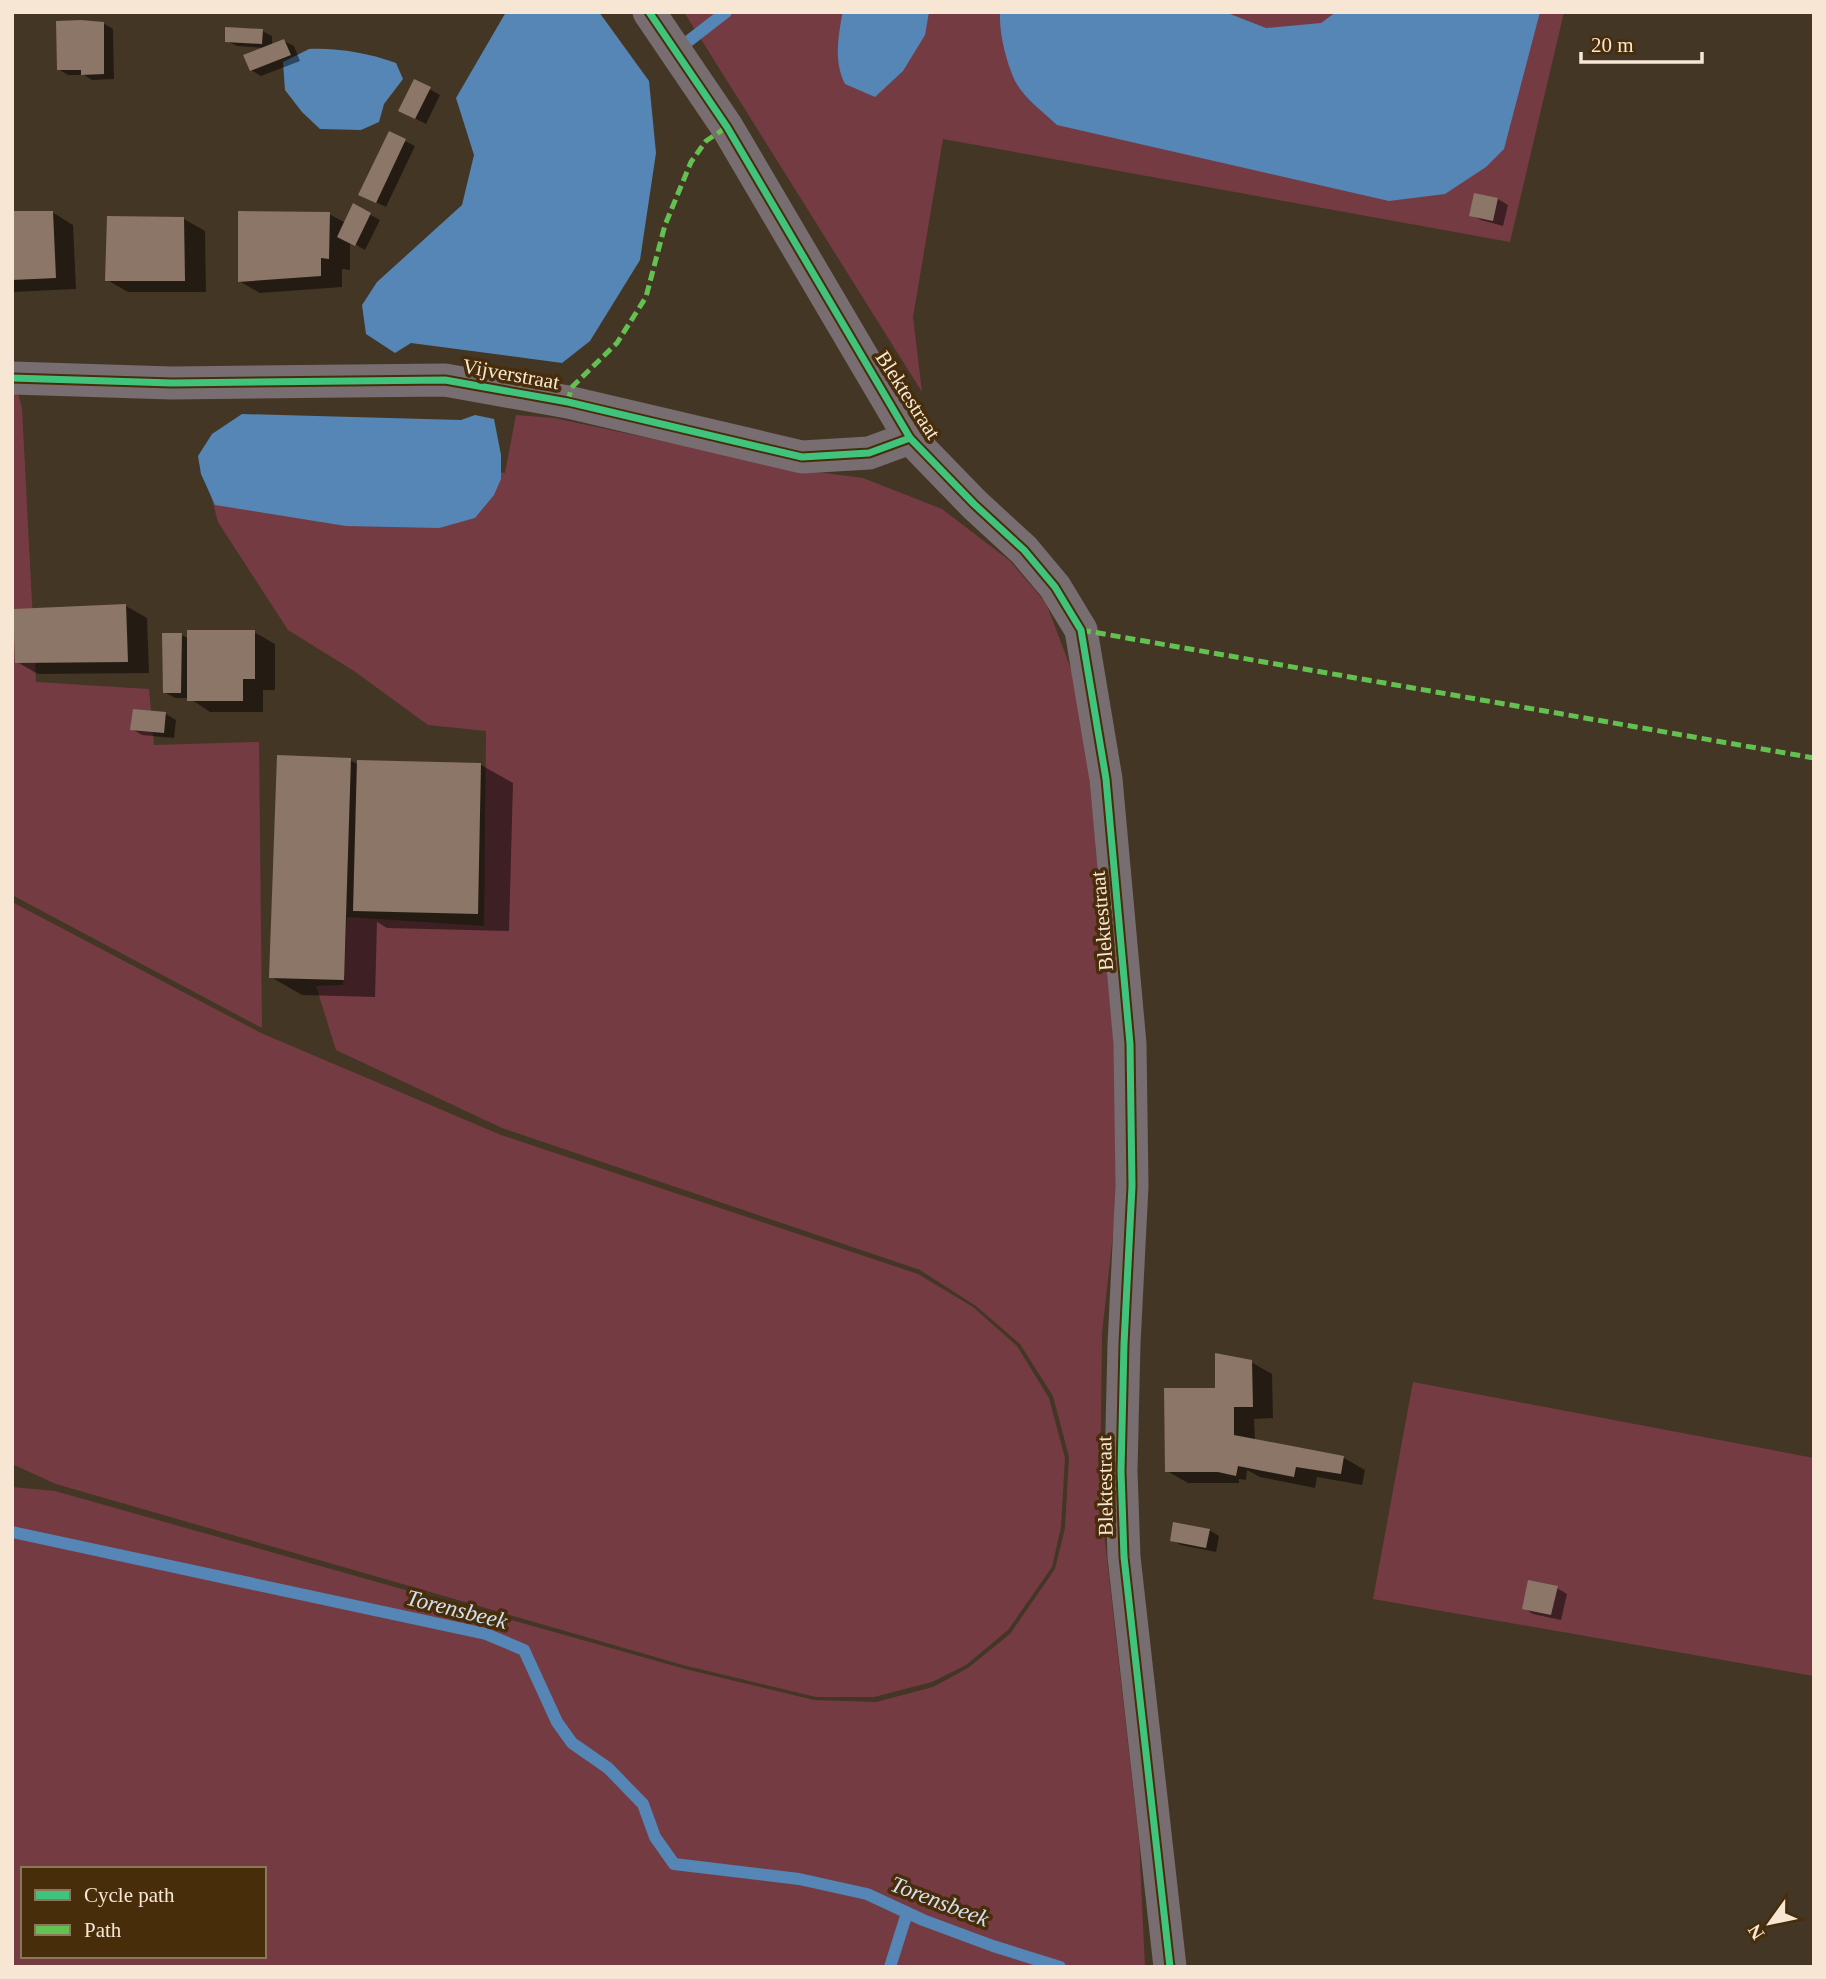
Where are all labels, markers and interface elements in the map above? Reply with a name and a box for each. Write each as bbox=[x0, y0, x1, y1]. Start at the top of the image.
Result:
scale bar bbox=[1581, 21, 1702, 65]
text: 20 m bbox=[1591, 33, 1634, 57]
street label: Blektestraat bbox=[871, 346, 945, 444]
street label: Vijverstraat bbox=[461, 354, 561, 394]
street label: Blektestraat bbox=[1086, 870, 1118, 972]
street label: Blektestraat bbox=[1092, 1435, 1118, 1536]
water label: Torensbeek bbox=[404, 1585, 511, 1634]
legend bbox=[21, 1867, 266, 1958]
water label: Torensbeek bbox=[887, 1871, 993, 1932]
text: Cycle path bbox=[84, 1883, 175, 1907]
north arrow bbox=[1735, 1888, 1805, 1958]
text: Path bbox=[84, 1918, 122, 1942]
text: N bbox=[1743, 1920, 1769, 1943]

